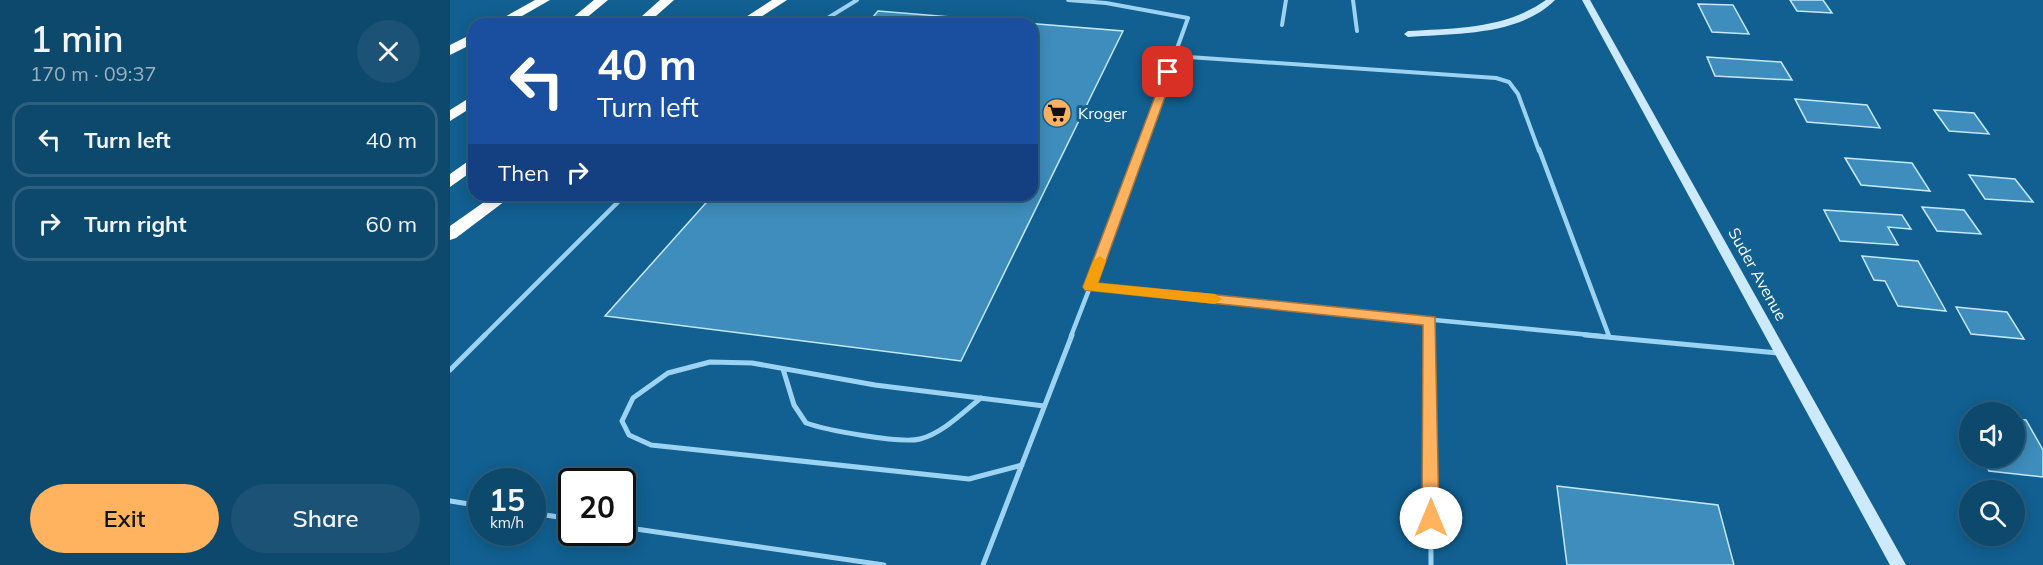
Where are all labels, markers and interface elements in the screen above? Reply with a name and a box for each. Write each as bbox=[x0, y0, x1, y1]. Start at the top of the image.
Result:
text: 1 min bbox=[30, 16, 124, 61]
button: close bbox=[357, 20, 420, 83]
text: 40 m bbox=[597, 38, 697, 91]
icon: left bbox=[498, 42, 576, 120]
pin bbox=[1142, 46, 1193, 97]
icon: arrive bbox=[1151, 55, 1184, 88]
text: 170 m · 09:37 bbox=[30, 61, 156, 86]
text: Turn left bbox=[597, 90, 699, 124]
supermarket icon: Kroger bbox=[1041, 97, 1073, 129]
place label: Kroger bbox=[1078, 103, 1127, 123]
icon: left bbox=[33, 123, 66, 156]
text: Turn left bbox=[84, 126, 171, 154]
text: 40 m bbox=[366, 126, 417, 154]
icon: right bbox=[561, 156, 594, 189]
text: Then bbox=[498, 159, 549, 187]
icon: right bbox=[33, 207, 66, 240]
text: Turn right bbox=[84, 210, 187, 238]
text: 60 m bbox=[366, 210, 417, 238]
street label: Suder Avenue bbox=[1724, 224, 1792, 324]
map controls bbox=[1959, 402, 2025, 546]
button: sound bbox=[1959, 402, 2025, 468]
speed limit sign: 20 bbox=[558, 468, 636, 546]
button: search bbox=[1959, 480, 2025, 546]
text: 15 bbox=[489, 481, 525, 519]
button: Exit bbox=[30, 484, 219, 553]
button: Share bbox=[231, 484, 420, 553]
position arrow bbox=[1399, 486, 1463, 550]
text: km/h bbox=[490, 513, 524, 532]

